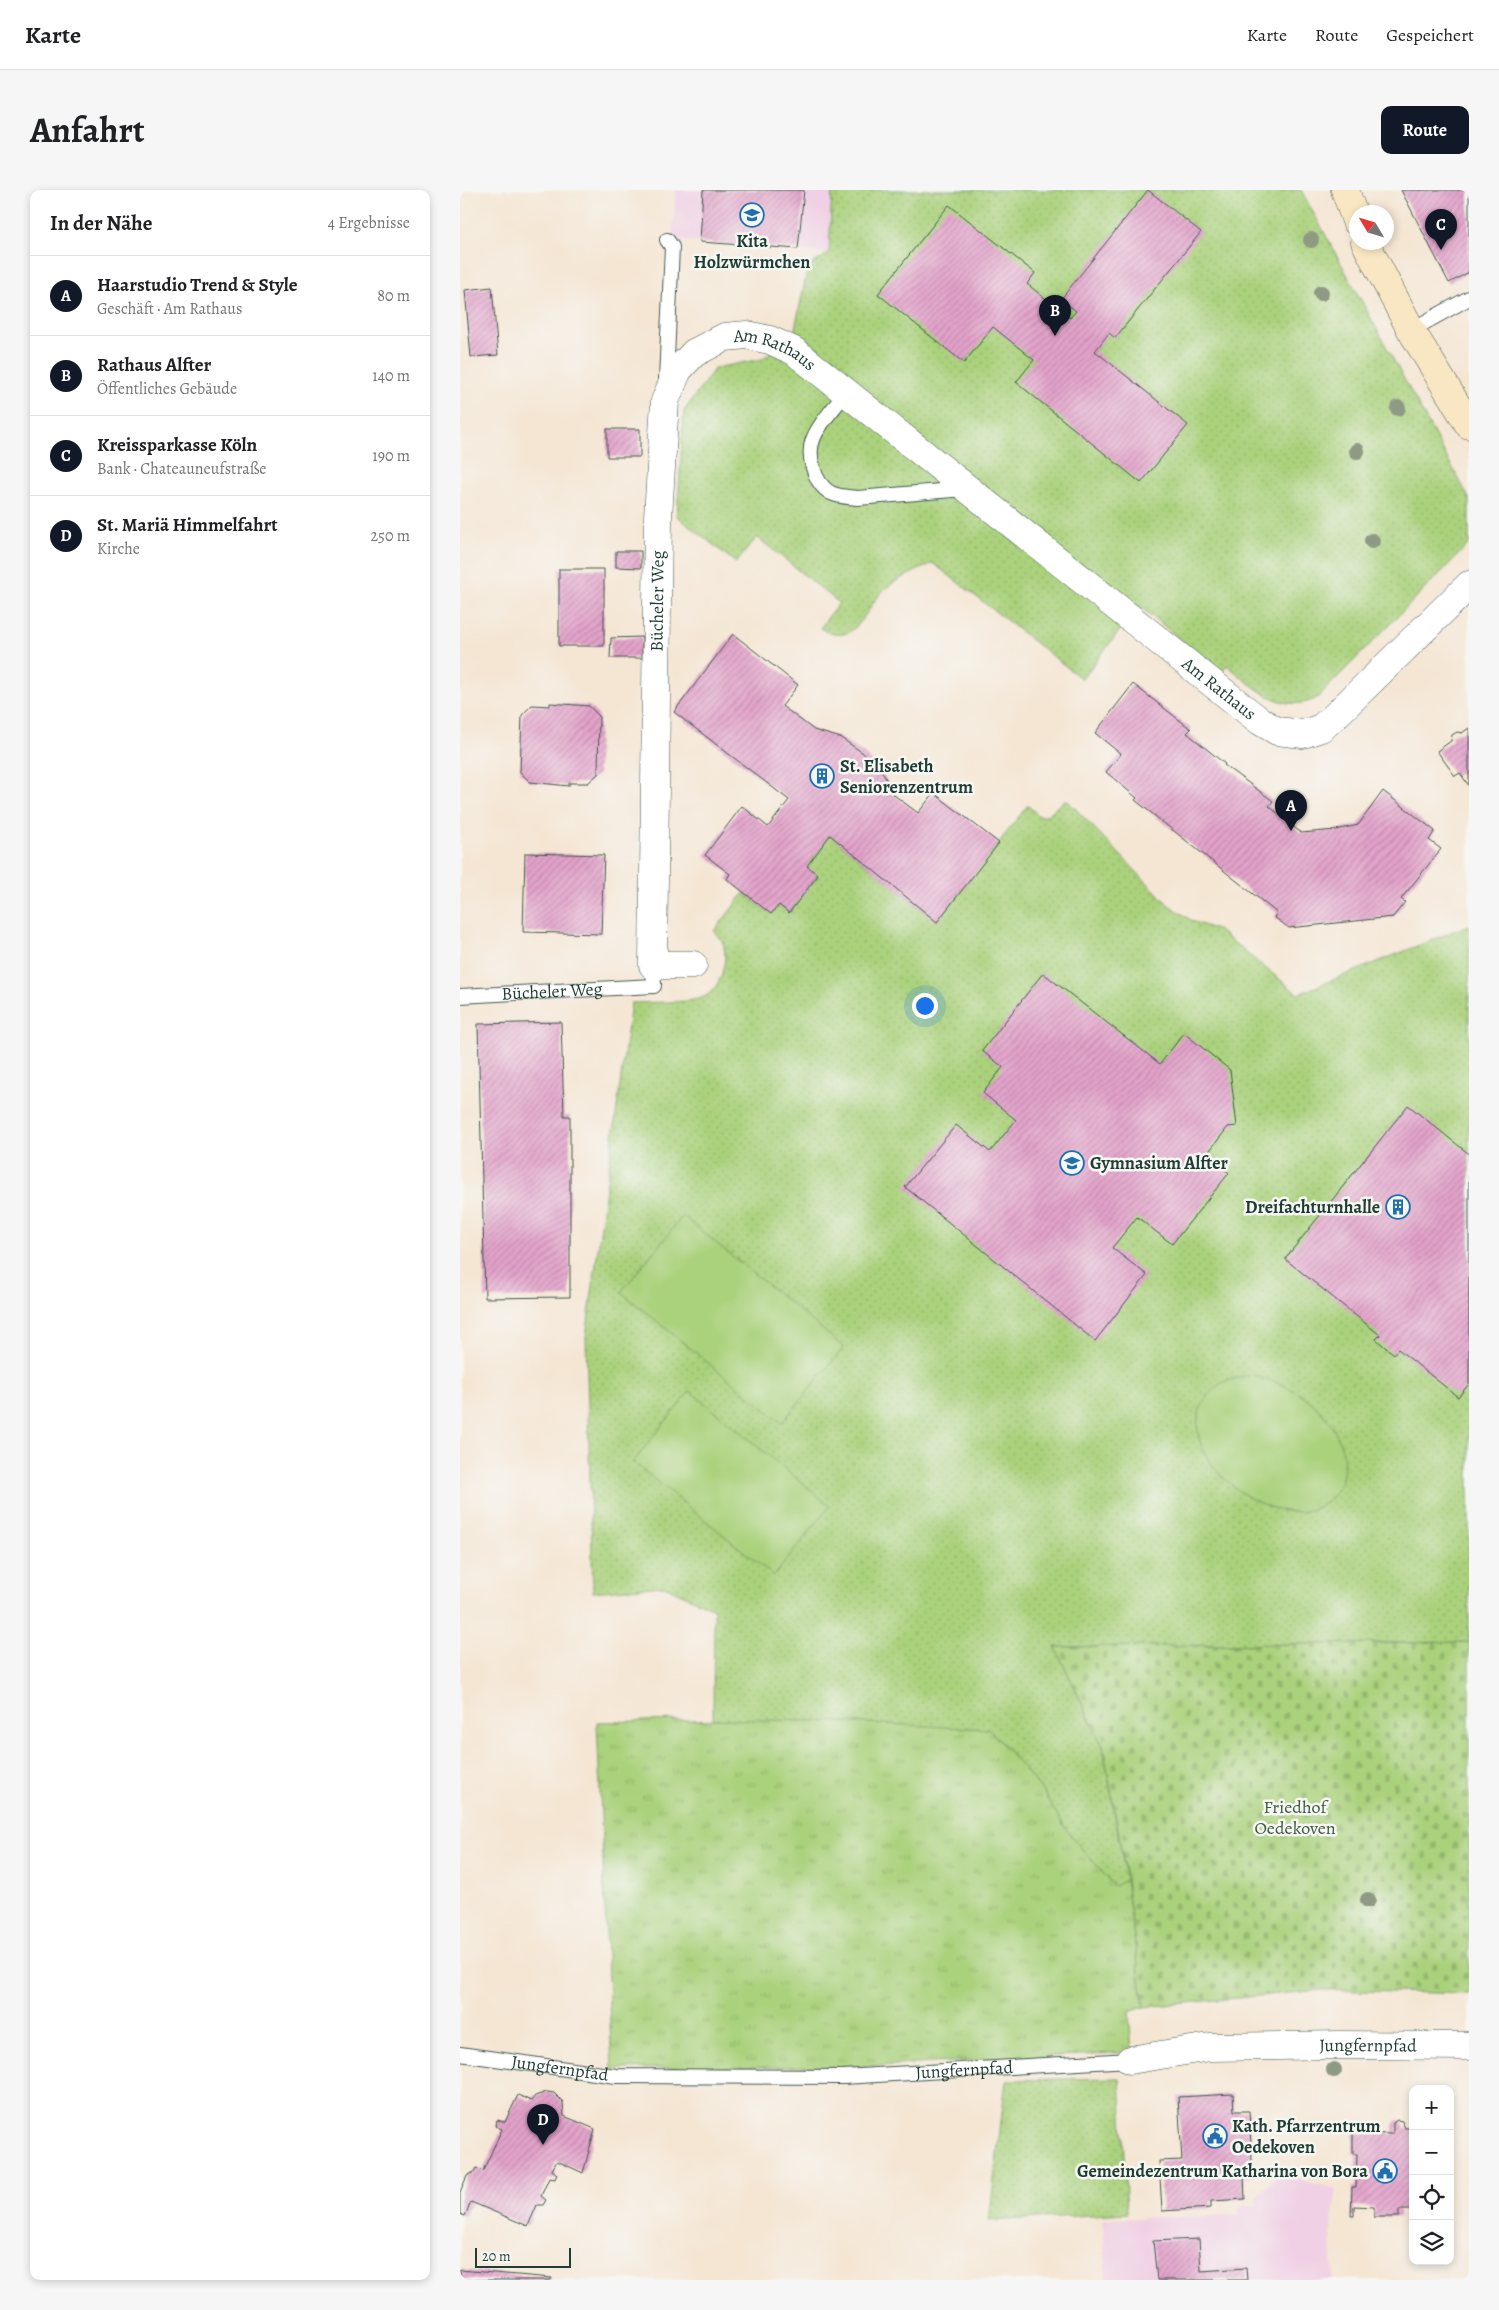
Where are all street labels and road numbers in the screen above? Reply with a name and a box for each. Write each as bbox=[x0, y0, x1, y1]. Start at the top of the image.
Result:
street label: Am Rathaus bbox=[731, 323, 821, 376]
street label: Bücheler Weg bbox=[644, 550, 670, 652]
street label: Am Rathaus bbox=[1176, 651, 1261, 726]
street label: Bücheler Weg bbox=[501, 977, 603, 1006]
street label: Jungfernpfad bbox=[1319, 2033, 1417, 2058]
street label: Jungfernpfad bbox=[510, 2049, 610, 2087]
street label: Jungfernpfad bbox=[915, 2055, 1014, 2085]

